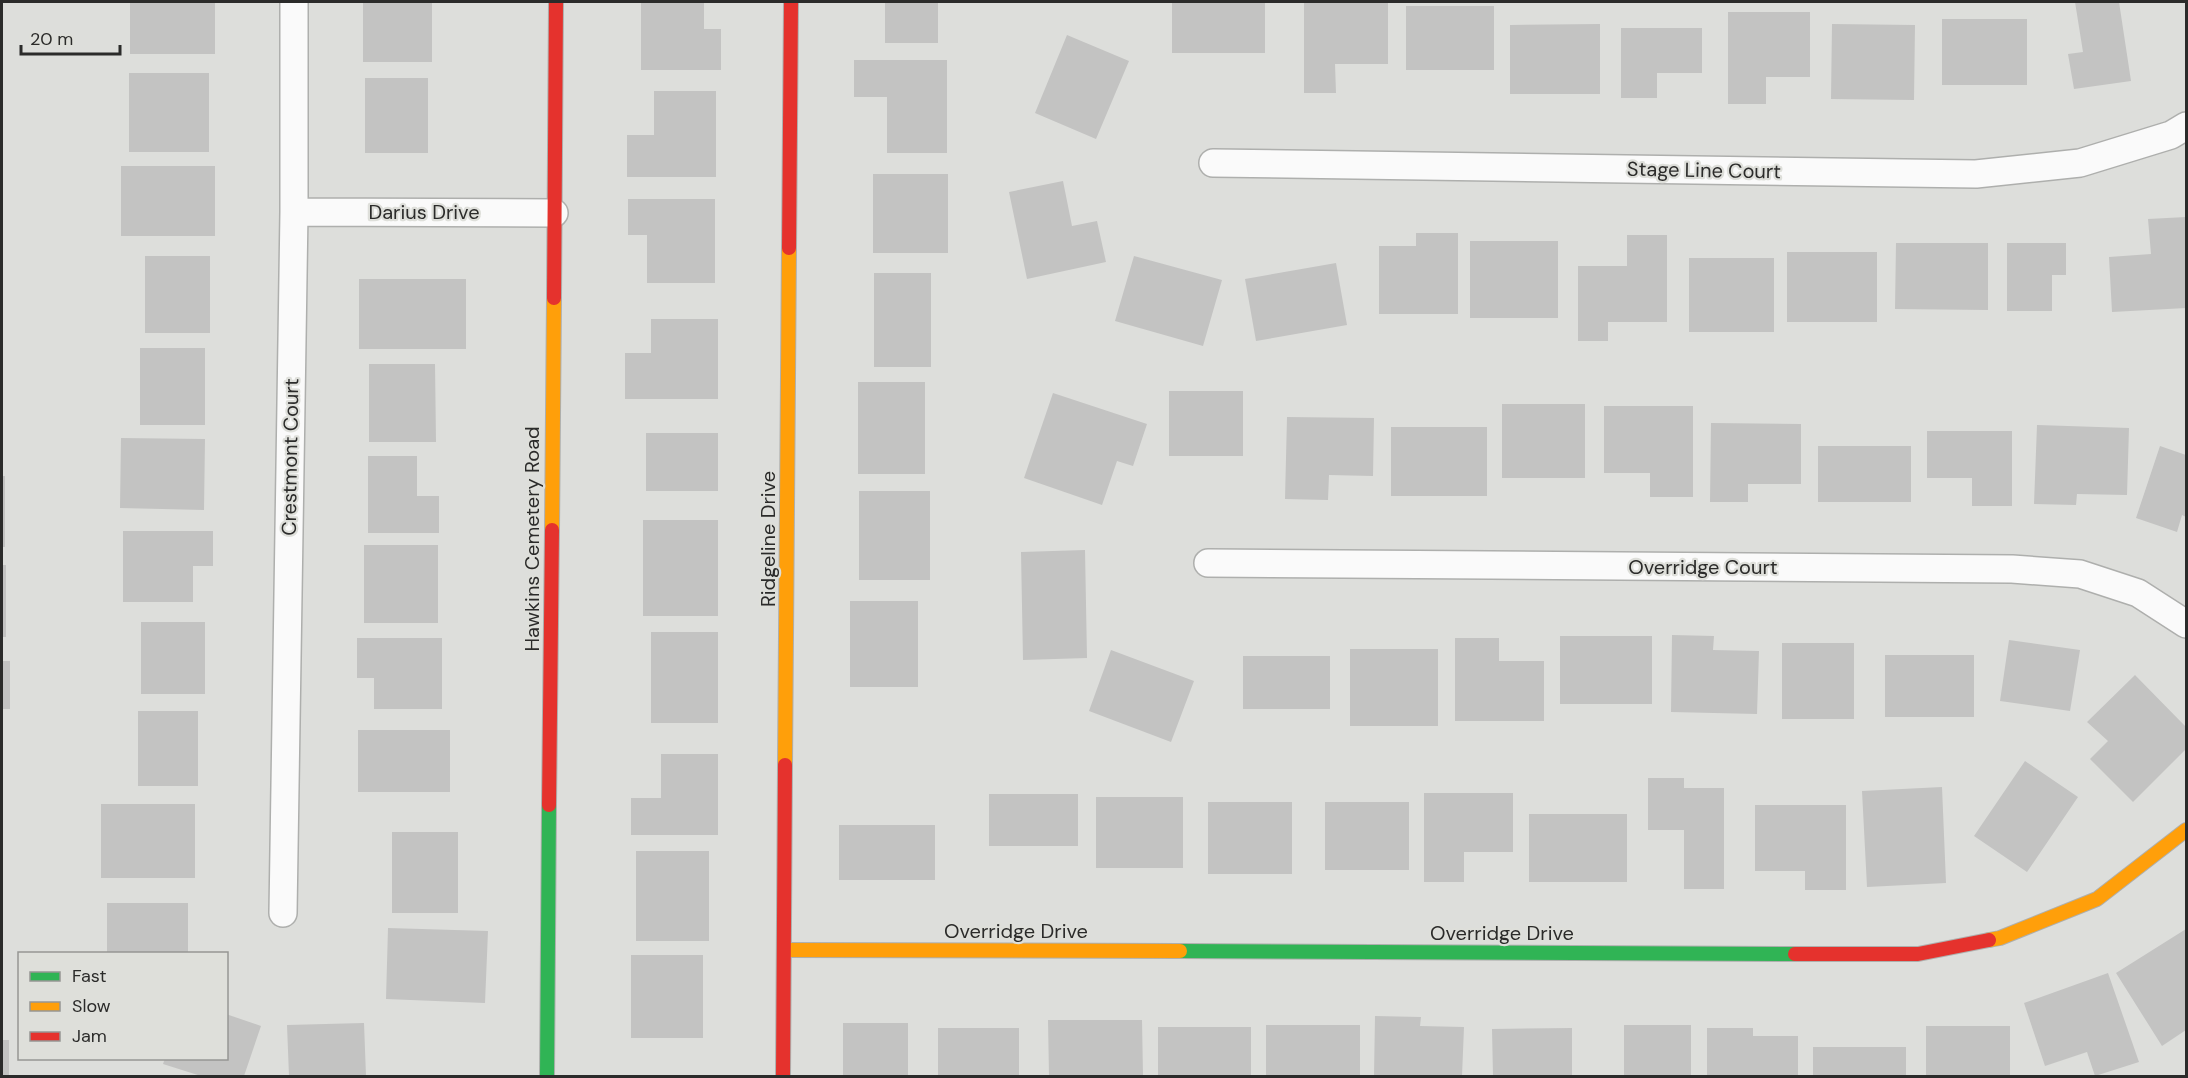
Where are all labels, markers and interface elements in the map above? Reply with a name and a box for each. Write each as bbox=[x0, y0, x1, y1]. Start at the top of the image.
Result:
scale bar bbox=[21, 18, 120, 56]
text: 20 m bbox=[30, 27, 73, 51]
street label: Stage Line Court bbox=[1627, 156, 1781, 184]
street label: Darius Drive bbox=[368, 199, 480, 225]
street label: Crestmont Court bbox=[276, 378, 304, 536]
street label: Hawkins Cemetery Road bbox=[519, 426, 545, 652]
street label: Ridgeline Drive bbox=[755, 471, 781, 607]
street label: Overridge Court bbox=[1628, 554, 1778, 580]
street label: Overridge Drive bbox=[944, 918, 1088, 944]
street label: Overridge Drive bbox=[1430, 920, 1574, 946]
legend bbox=[18, 952, 228, 1060]
text: Fast bbox=[72, 964, 107, 988]
text: Slow bbox=[72, 994, 111, 1018]
text: Jam bbox=[72, 1024, 107, 1048]

